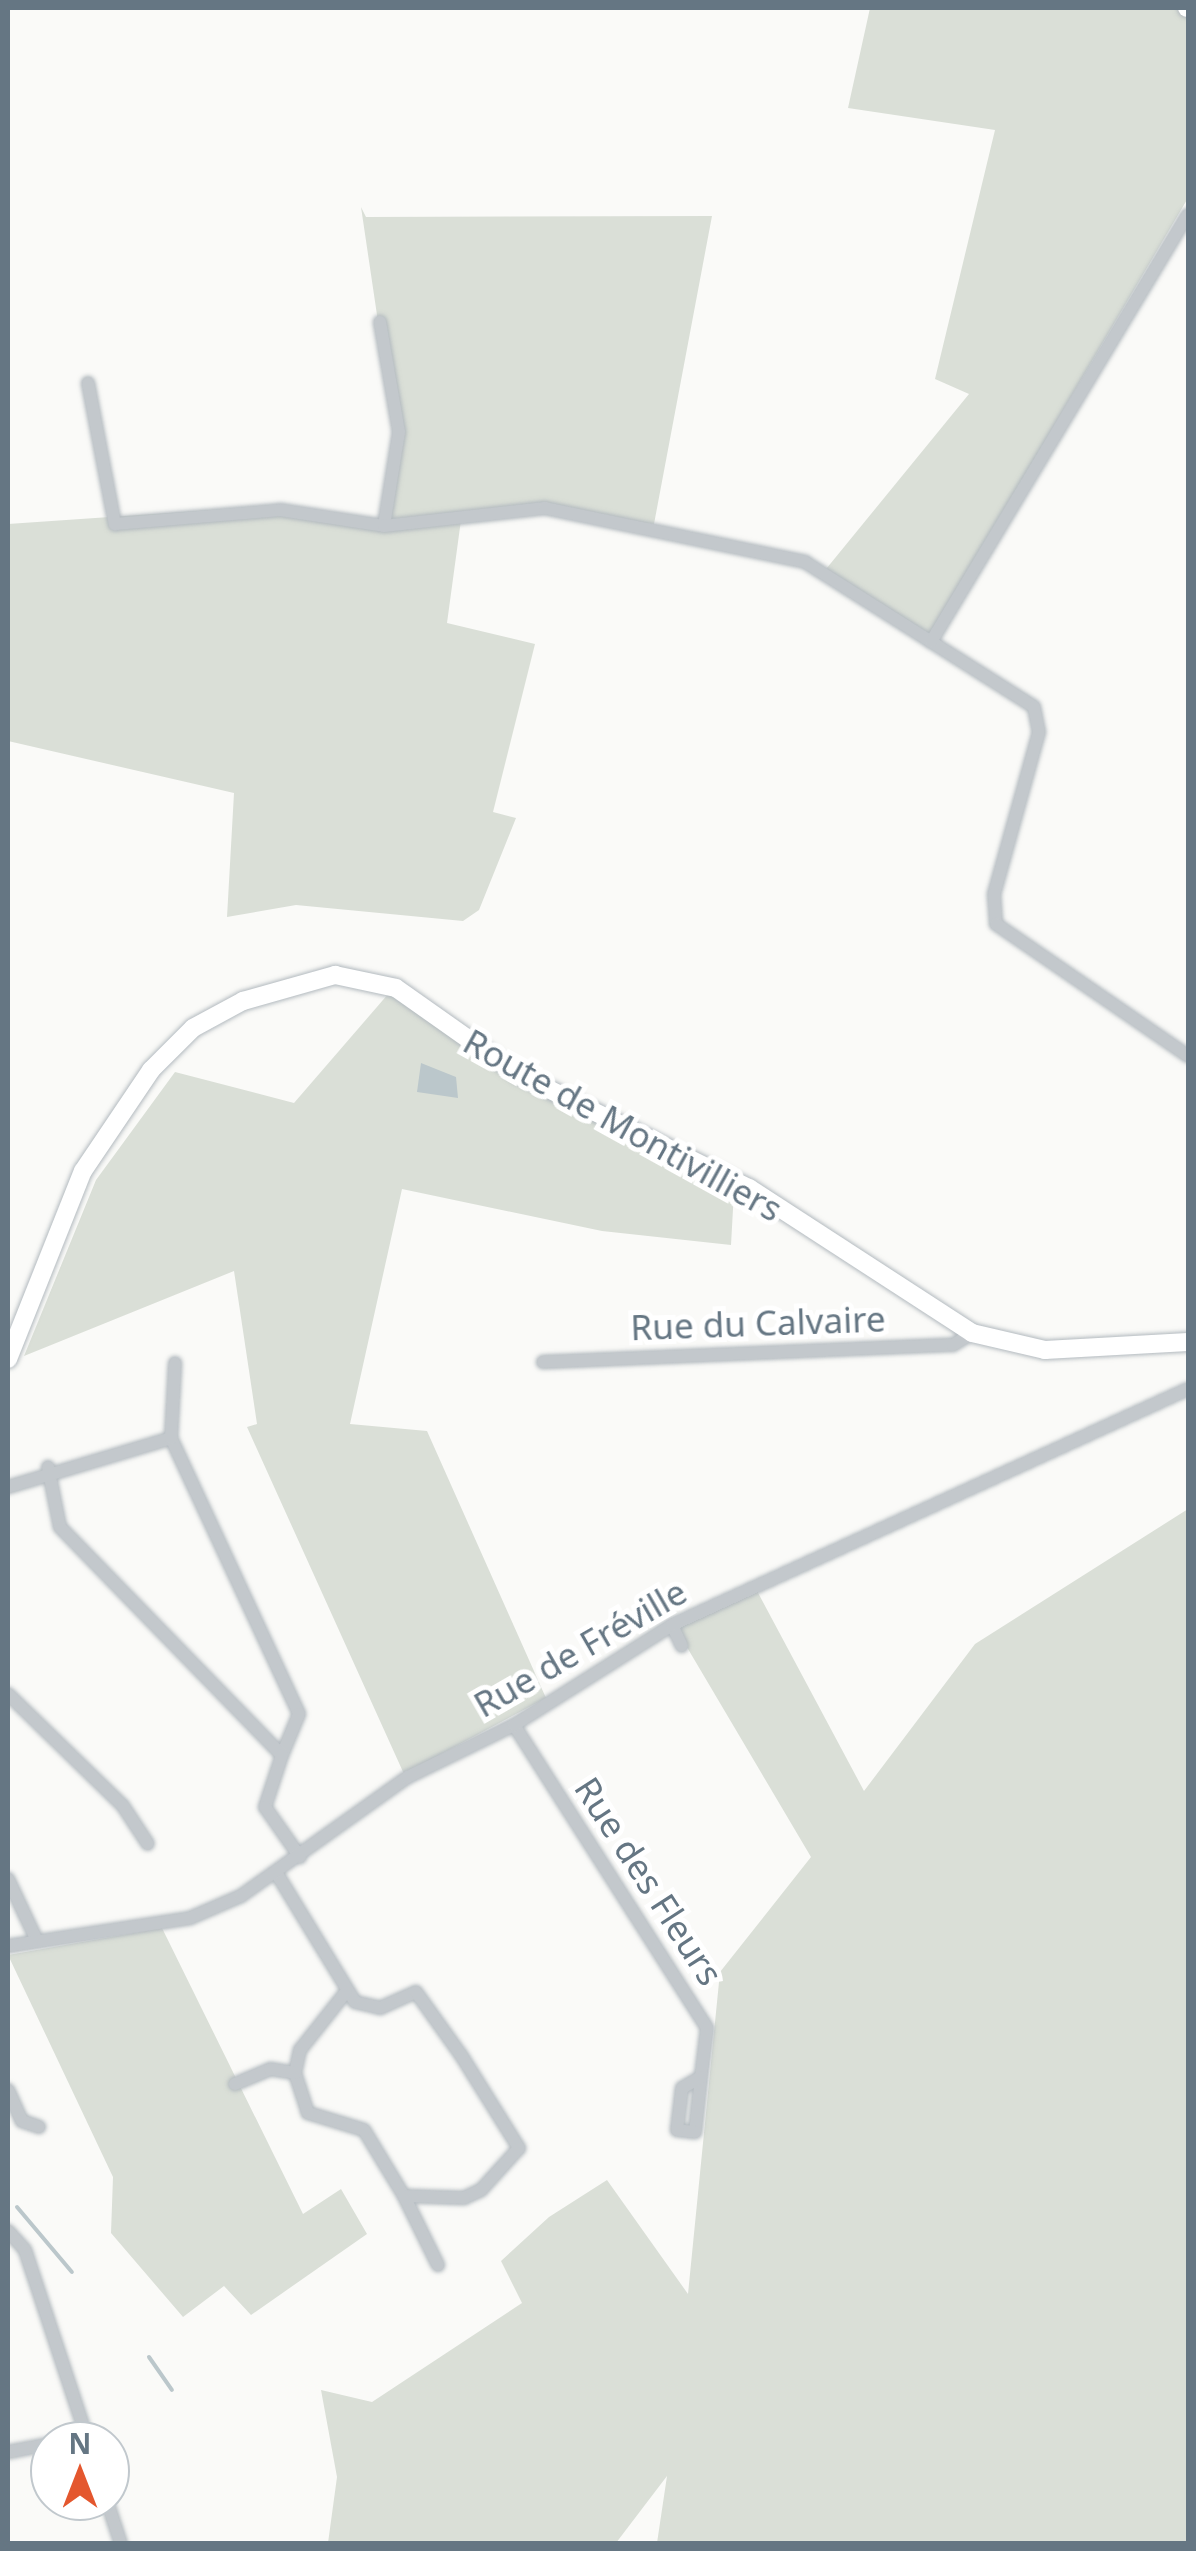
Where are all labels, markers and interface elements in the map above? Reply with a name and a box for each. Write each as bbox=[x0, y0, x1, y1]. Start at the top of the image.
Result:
street label: Route de Montivilliers bbox=[456, 1020, 790, 1230]
street label: Rue du Calvaire bbox=[630, 1298, 886, 1348]
street label: Rue de Fréville bbox=[466, 1570, 694, 1726]
street label: Rue des Fleurs bbox=[566, 1769, 732, 1993]
north arrow bbox=[30, 2421, 130, 2521]
text: N bbox=[69, 2424, 91, 2462]

